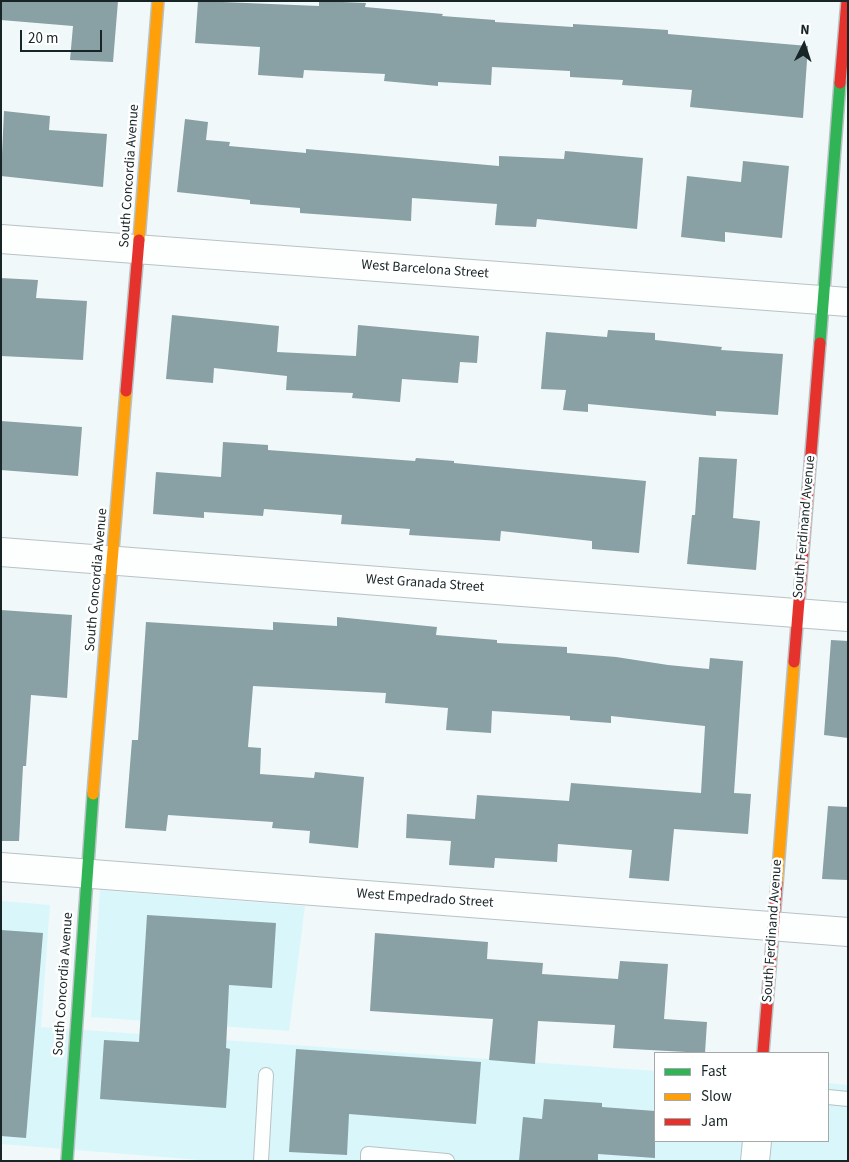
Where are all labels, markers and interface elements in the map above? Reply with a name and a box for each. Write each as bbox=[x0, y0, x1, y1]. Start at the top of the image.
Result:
scale bar bbox=[22, 20, 105, 52]
north arrow bbox=[779, 20, 829, 70]
text: N bbox=[800, 20, 810, 40]
text: 20 m bbox=[28, 28, 58, 49]
street label: South Concordia Avenue bbox=[117, 104, 143, 248]
street label: West Barcelona Street bbox=[361, 257, 489, 283]
street label: South Ferdinand Avenue bbox=[790, 455, 820, 599]
street label: South Concordia Avenue bbox=[82, 508, 112, 652]
street label: West Granada Street bbox=[365, 571, 485, 597]
street label: South Ferdinand Avenue bbox=[760, 859, 786, 1003]
street label: West Empedrado Street bbox=[356, 886, 494, 912]
street label: South Concordia Avenue bbox=[51, 912, 77, 1056]
legend bbox=[654, 1052, 829, 1142]
text: Fast bbox=[701, 1061, 727, 1082]
text: Slow bbox=[701, 1086, 732, 1107]
text: Jam bbox=[701, 1111, 728, 1132]

